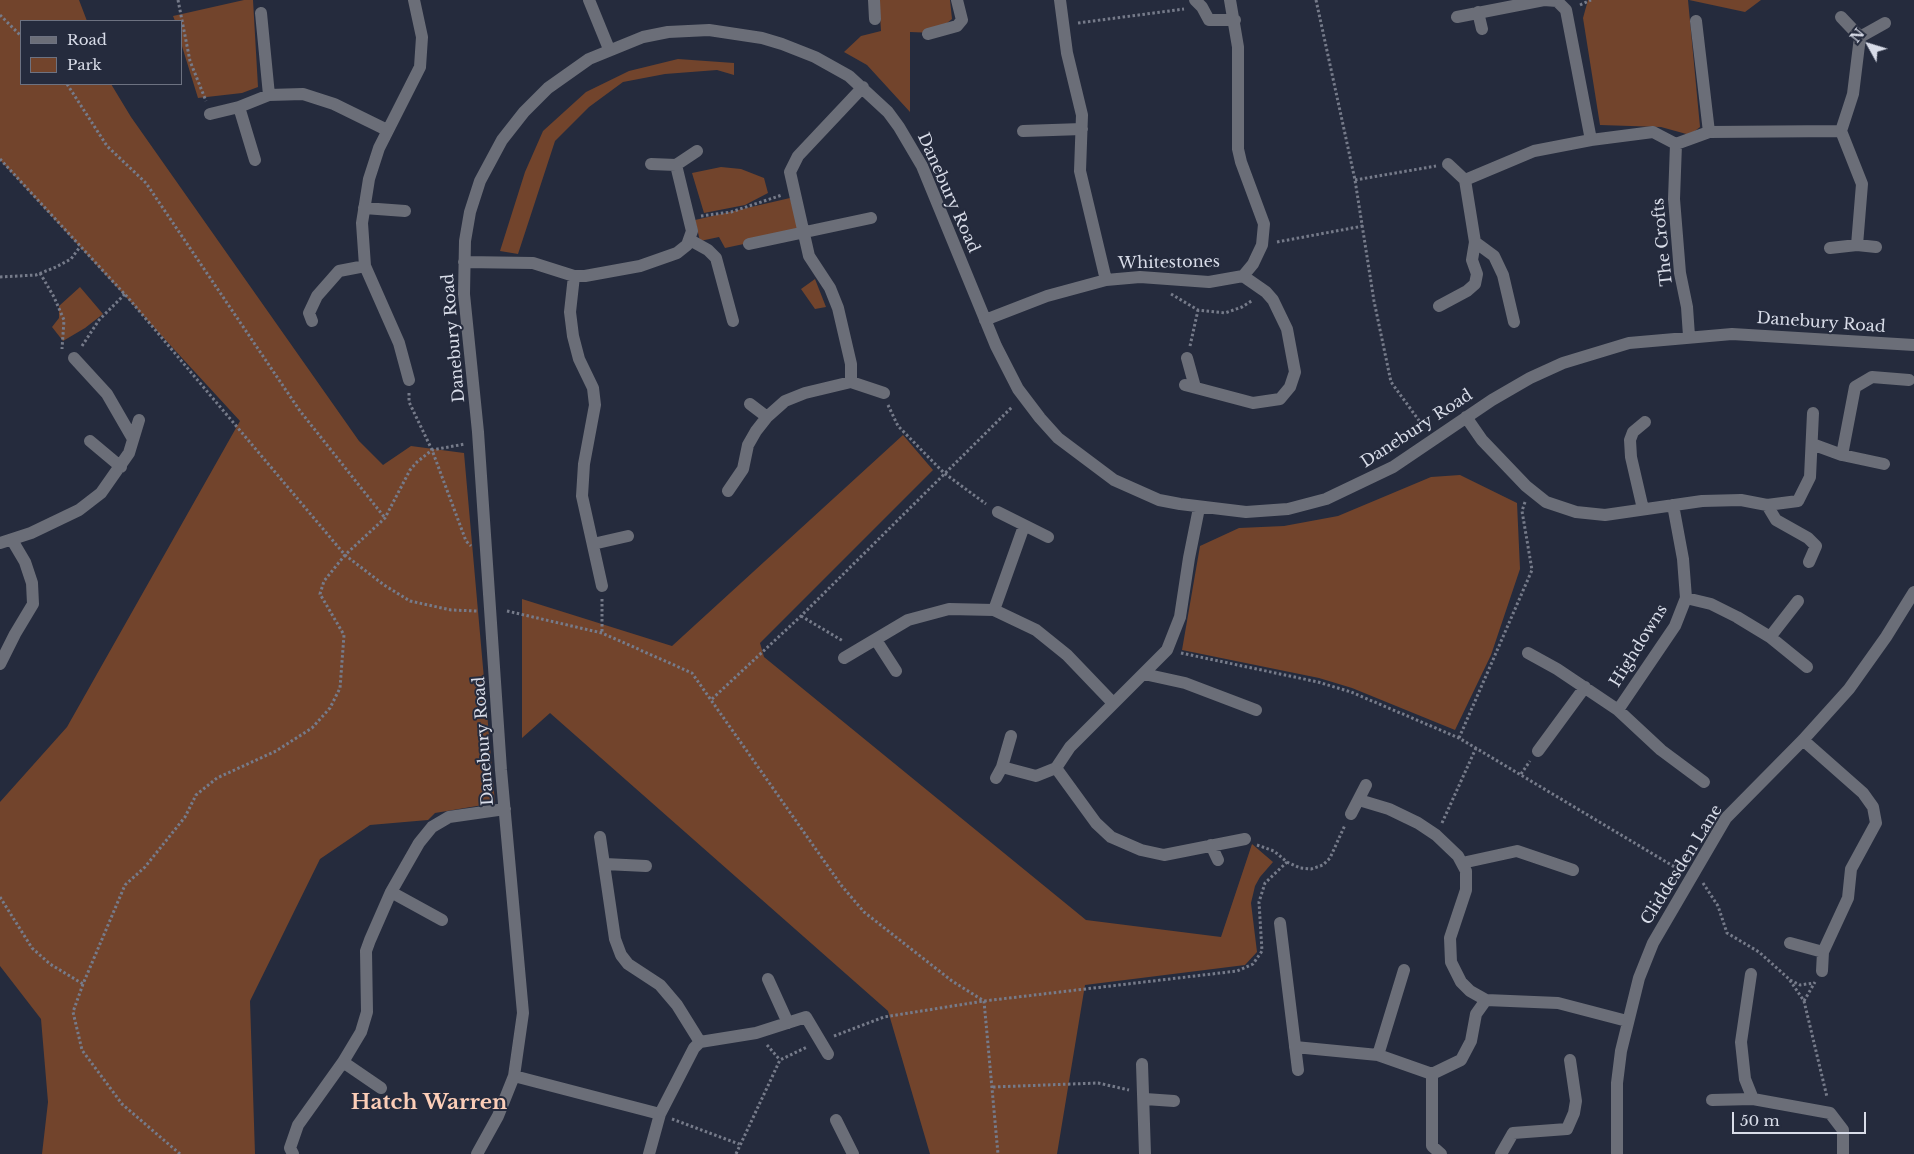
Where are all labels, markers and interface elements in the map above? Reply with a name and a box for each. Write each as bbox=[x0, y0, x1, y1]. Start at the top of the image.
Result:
legend bbox=[20, 20, 182, 85]
north arrow bbox=[1844, 20, 1894, 70]
text: N bbox=[1846, 25, 1868, 46]
text: Road bbox=[67, 30, 107, 49]
text: Park bbox=[67, 55, 102, 74]
street label: Danebury Road bbox=[913, 130, 983, 256]
street label: The Crofts bbox=[1649, 197, 1677, 287]
street label: Whitestones bbox=[1118, 253, 1220, 273]
street label: Danebury Road bbox=[439, 273, 469, 403]
street label: Danebury Road bbox=[1756, 309, 1886, 337]
street label: Danebury Road bbox=[1358, 386, 1476, 472]
street label: Highdowns bbox=[1606, 601, 1672, 691]
street label: Danebury Road bbox=[470, 676, 498, 806]
street label: Cliddesden Lane bbox=[1637, 801, 1727, 929]
district label: Hatch Warren bbox=[351, 1090, 507, 1116]
scale bar bbox=[1734, 1102, 1868, 1134]
text: 50 m bbox=[1740, 1111, 1780, 1130]

